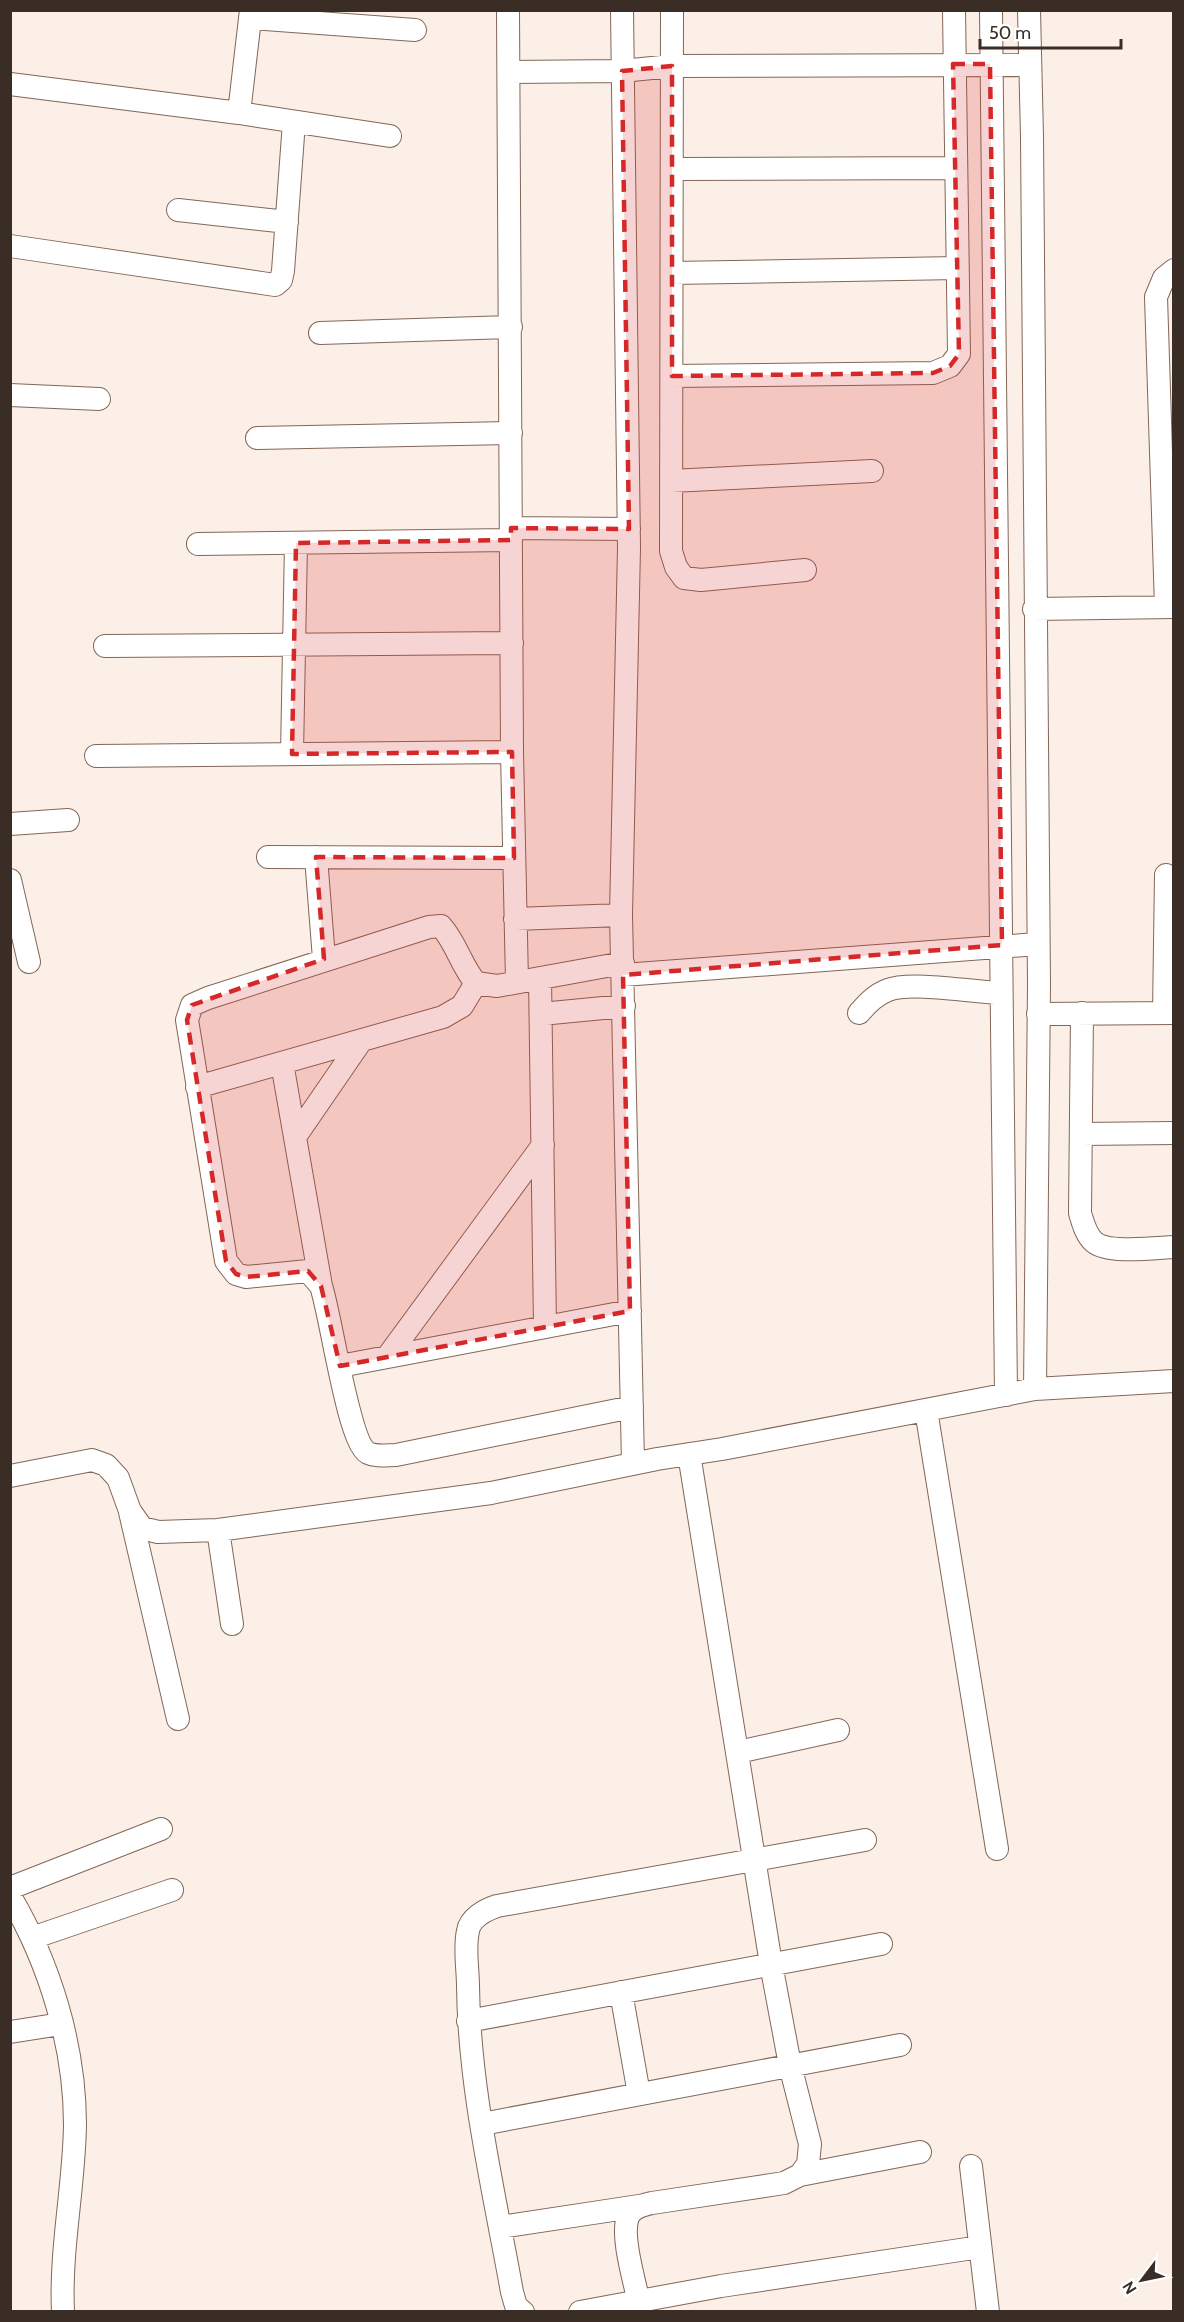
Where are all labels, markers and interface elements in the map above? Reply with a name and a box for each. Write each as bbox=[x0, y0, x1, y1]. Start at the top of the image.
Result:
scale bar bbox=[980, 12, 1121, 50]
text: 50 m bbox=[989, 22, 1031, 44]
north arrow bbox=[1112, 2250, 1172, 2310]
text: N bbox=[1119, 2278, 1141, 2298]

